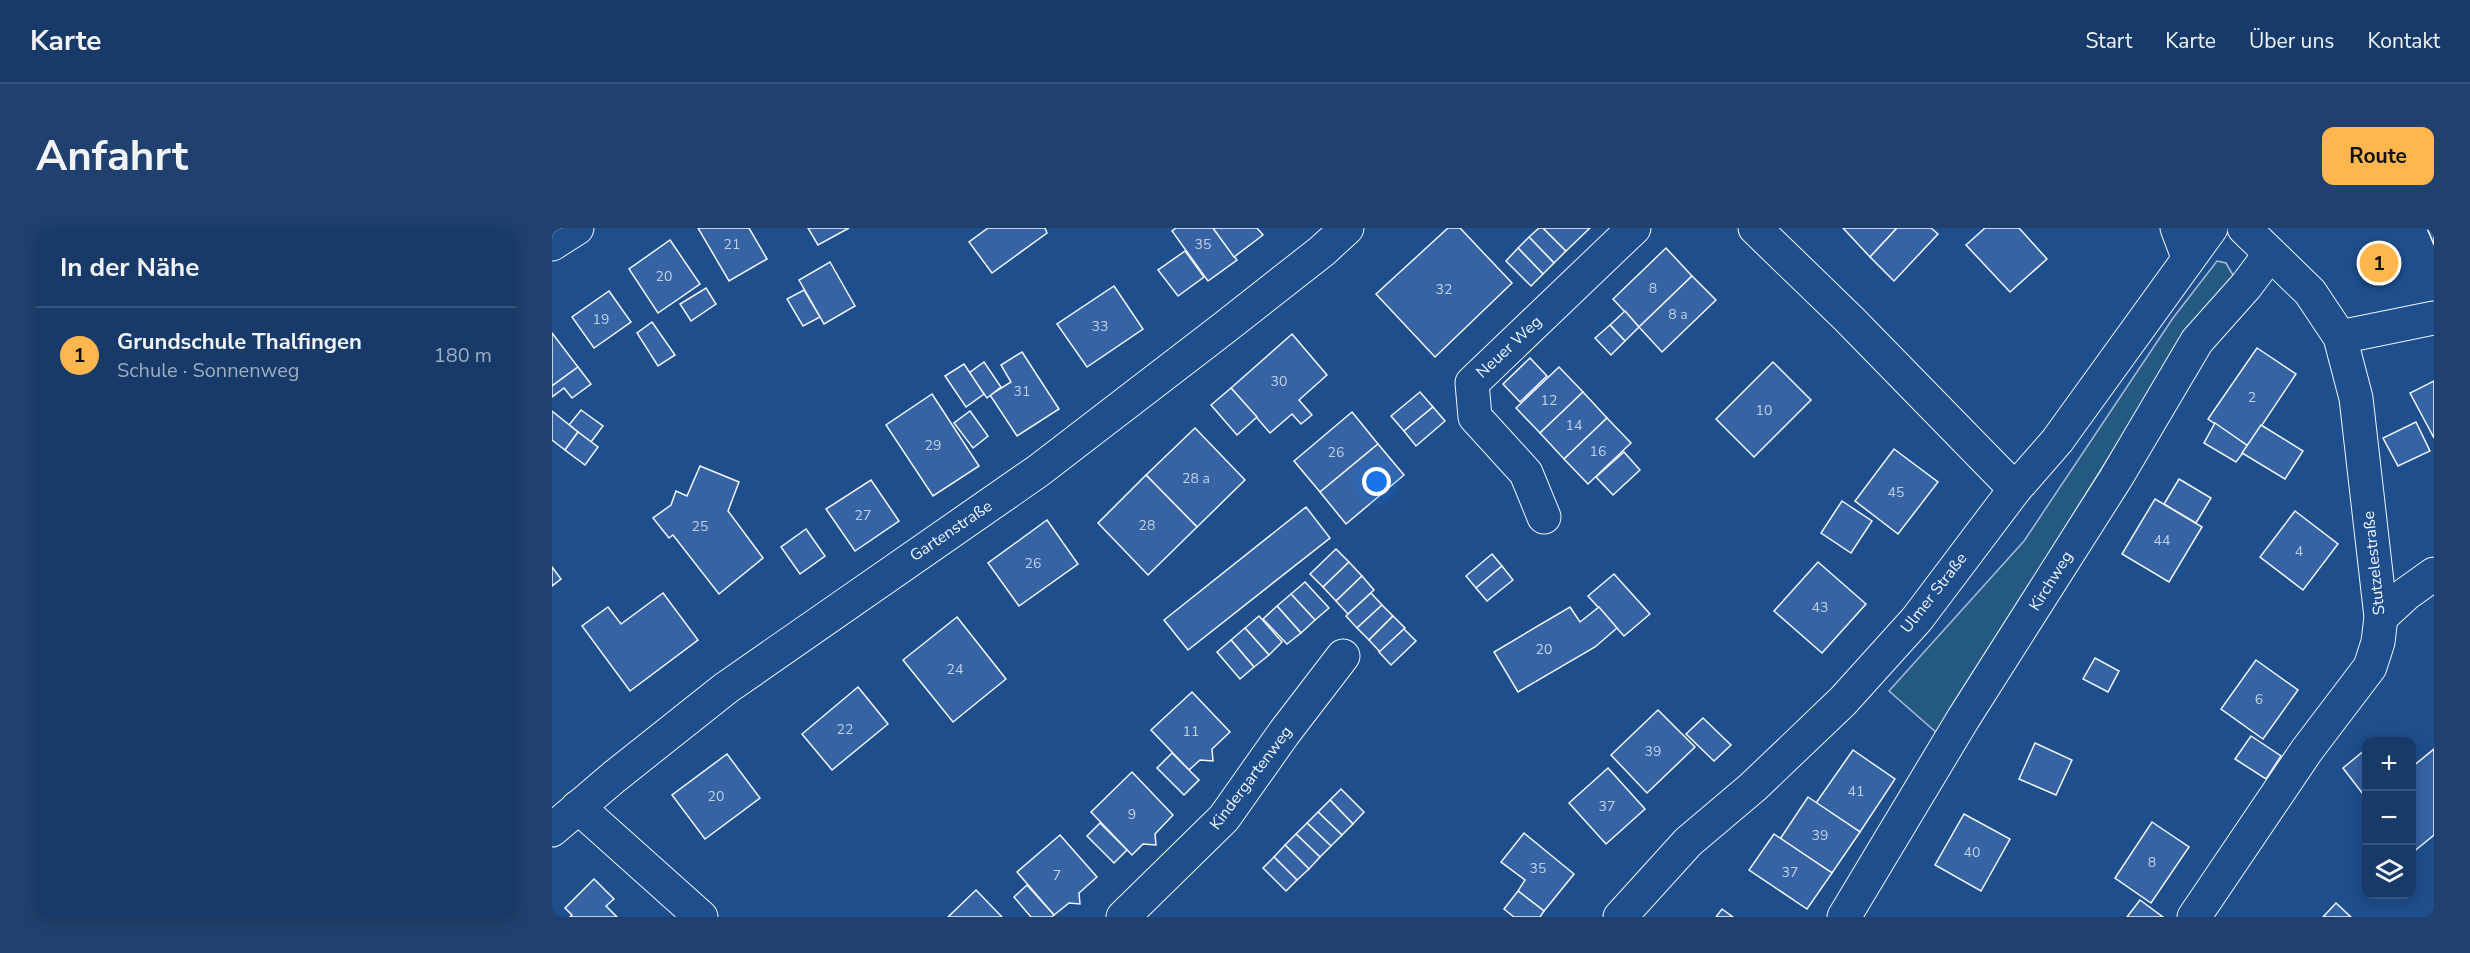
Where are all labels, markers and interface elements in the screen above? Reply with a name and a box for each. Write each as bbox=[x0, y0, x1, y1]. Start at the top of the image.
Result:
text: Karte bbox=[30, 22, 101, 60]
text: Start bbox=[2085, 27, 2132, 55]
text: Karte bbox=[2165, 27, 2216, 55]
text: Über uns bbox=[2249, 27, 2334, 55]
text: Kontakt bbox=[2367, 27, 2440, 55]
button: Route bbox=[2322, 127, 2434, 185]
text: Anfahrt bbox=[36, 128, 188, 185]
house number: 21 bbox=[724, 235, 740, 254]
house number: 35 bbox=[1195, 235, 1211, 254]
pin: 1 bbox=[2360, 240, 2398, 285]
text: In der Nähe bbox=[60, 250, 199, 285]
house number: 20 bbox=[656, 267, 672, 286]
house number: 8 bbox=[1649, 279, 1657, 298]
house number: 32 bbox=[1436, 280, 1452, 299]
house number: 8 a bbox=[1668, 305, 1688, 324]
house number: 19 bbox=[593, 310, 609, 329]
street label: Neuer Weg bbox=[1471, 311, 1547, 383]
house number: 33 bbox=[1092, 317, 1108, 336]
text: Grundschule Thalfingen bbox=[117, 327, 362, 357]
text: 1 bbox=[74, 342, 86, 369]
text: 180 m bbox=[434, 342, 492, 369]
text: Schule · Sonnenweg bbox=[117, 357, 300, 384]
house number: 30 bbox=[1271, 372, 1287, 391]
house number: 31 bbox=[1014, 382, 1030, 401]
house number: 2 bbox=[2248, 388, 2256, 407]
house number: 12 bbox=[1541, 391, 1557, 410]
house number: 10 bbox=[1756, 401, 1772, 420]
house number: 14 bbox=[1566, 416, 1582, 435]
house number: 29 bbox=[925, 436, 941, 455]
house number: 16 bbox=[1590, 442, 1606, 461]
house number: 26 bbox=[1328, 443, 1344, 462]
your location bbox=[1362, 467, 1391, 496]
house number: 28 a bbox=[1182, 469, 1210, 488]
house number: 45 bbox=[1888, 483, 1904, 502]
street label: Gartenstraße bbox=[905, 495, 997, 567]
house number: 27 bbox=[855, 506, 871, 525]
street label: Stutzelestraße bbox=[2358, 510, 2390, 616]
house number: 28 bbox=[1139, 516, 1155, 535]
house number: 25 bbox=[692, 517, 708, 536]
house number: 44 bbox=[2154, 531, 2170, 550]
house number: 4 bbox=[2295, 542, 2303, 561]
street label: Kirchweg bbox=[2024, 547, 2078, 615]
street label: Ulmer Straße bbox=[1896, 548, 1972, 638]
house number: 26 bbox=[1025, 554, 1041, 573]
house number: 43 bbox=[1812, 598, 1828, 617]
house number: 20 bbox=[1536, 640, 1552, 659]
house number: 24 bbox=[947, 660, 963, 679]
house number: 6 bbox=[2255, 690, 2263, 709]
house number: 22 bbox=[837, 720, 853, 739]
house number: 11 bbox=[1183, 722, 1199, 741]
street label: Kindergartenweg bbox=[1205, 722, 1297, 834]
map controls bbox=[2362, 737, 2416, 899]
button: + bbox=[2362, 737, 2416, 791]
house number: 39 bbox=[1645, 742, 1661, 761]
house number: 41 bbox=[1848, 782, 1864, 801]
house number: 20 bbox=[708, 787, 724, 806]
button: − bbox=[2362, 791, 2416, 845]
house number: 37 bbox=[1599, 797, 1615, 816]
house number: 9 bbox=[1128, 805, 1136, 824]
house number: 39 bbox=[1812, 826, 1828, 845]
house number: 40 bbox=[1964, 843, 1980, 862]
button: layers bbox=[2362, 845, 2416, 899]
house number: 8 bbox=[2148, 853, 2156, 872]
house number: 35 bbox=[1530, 859, 1546, 878]
house number: 37 bbox=[1782, 863, 1798, 882]
house number: 7 bbox=[1053, 866, 1061, 885]

